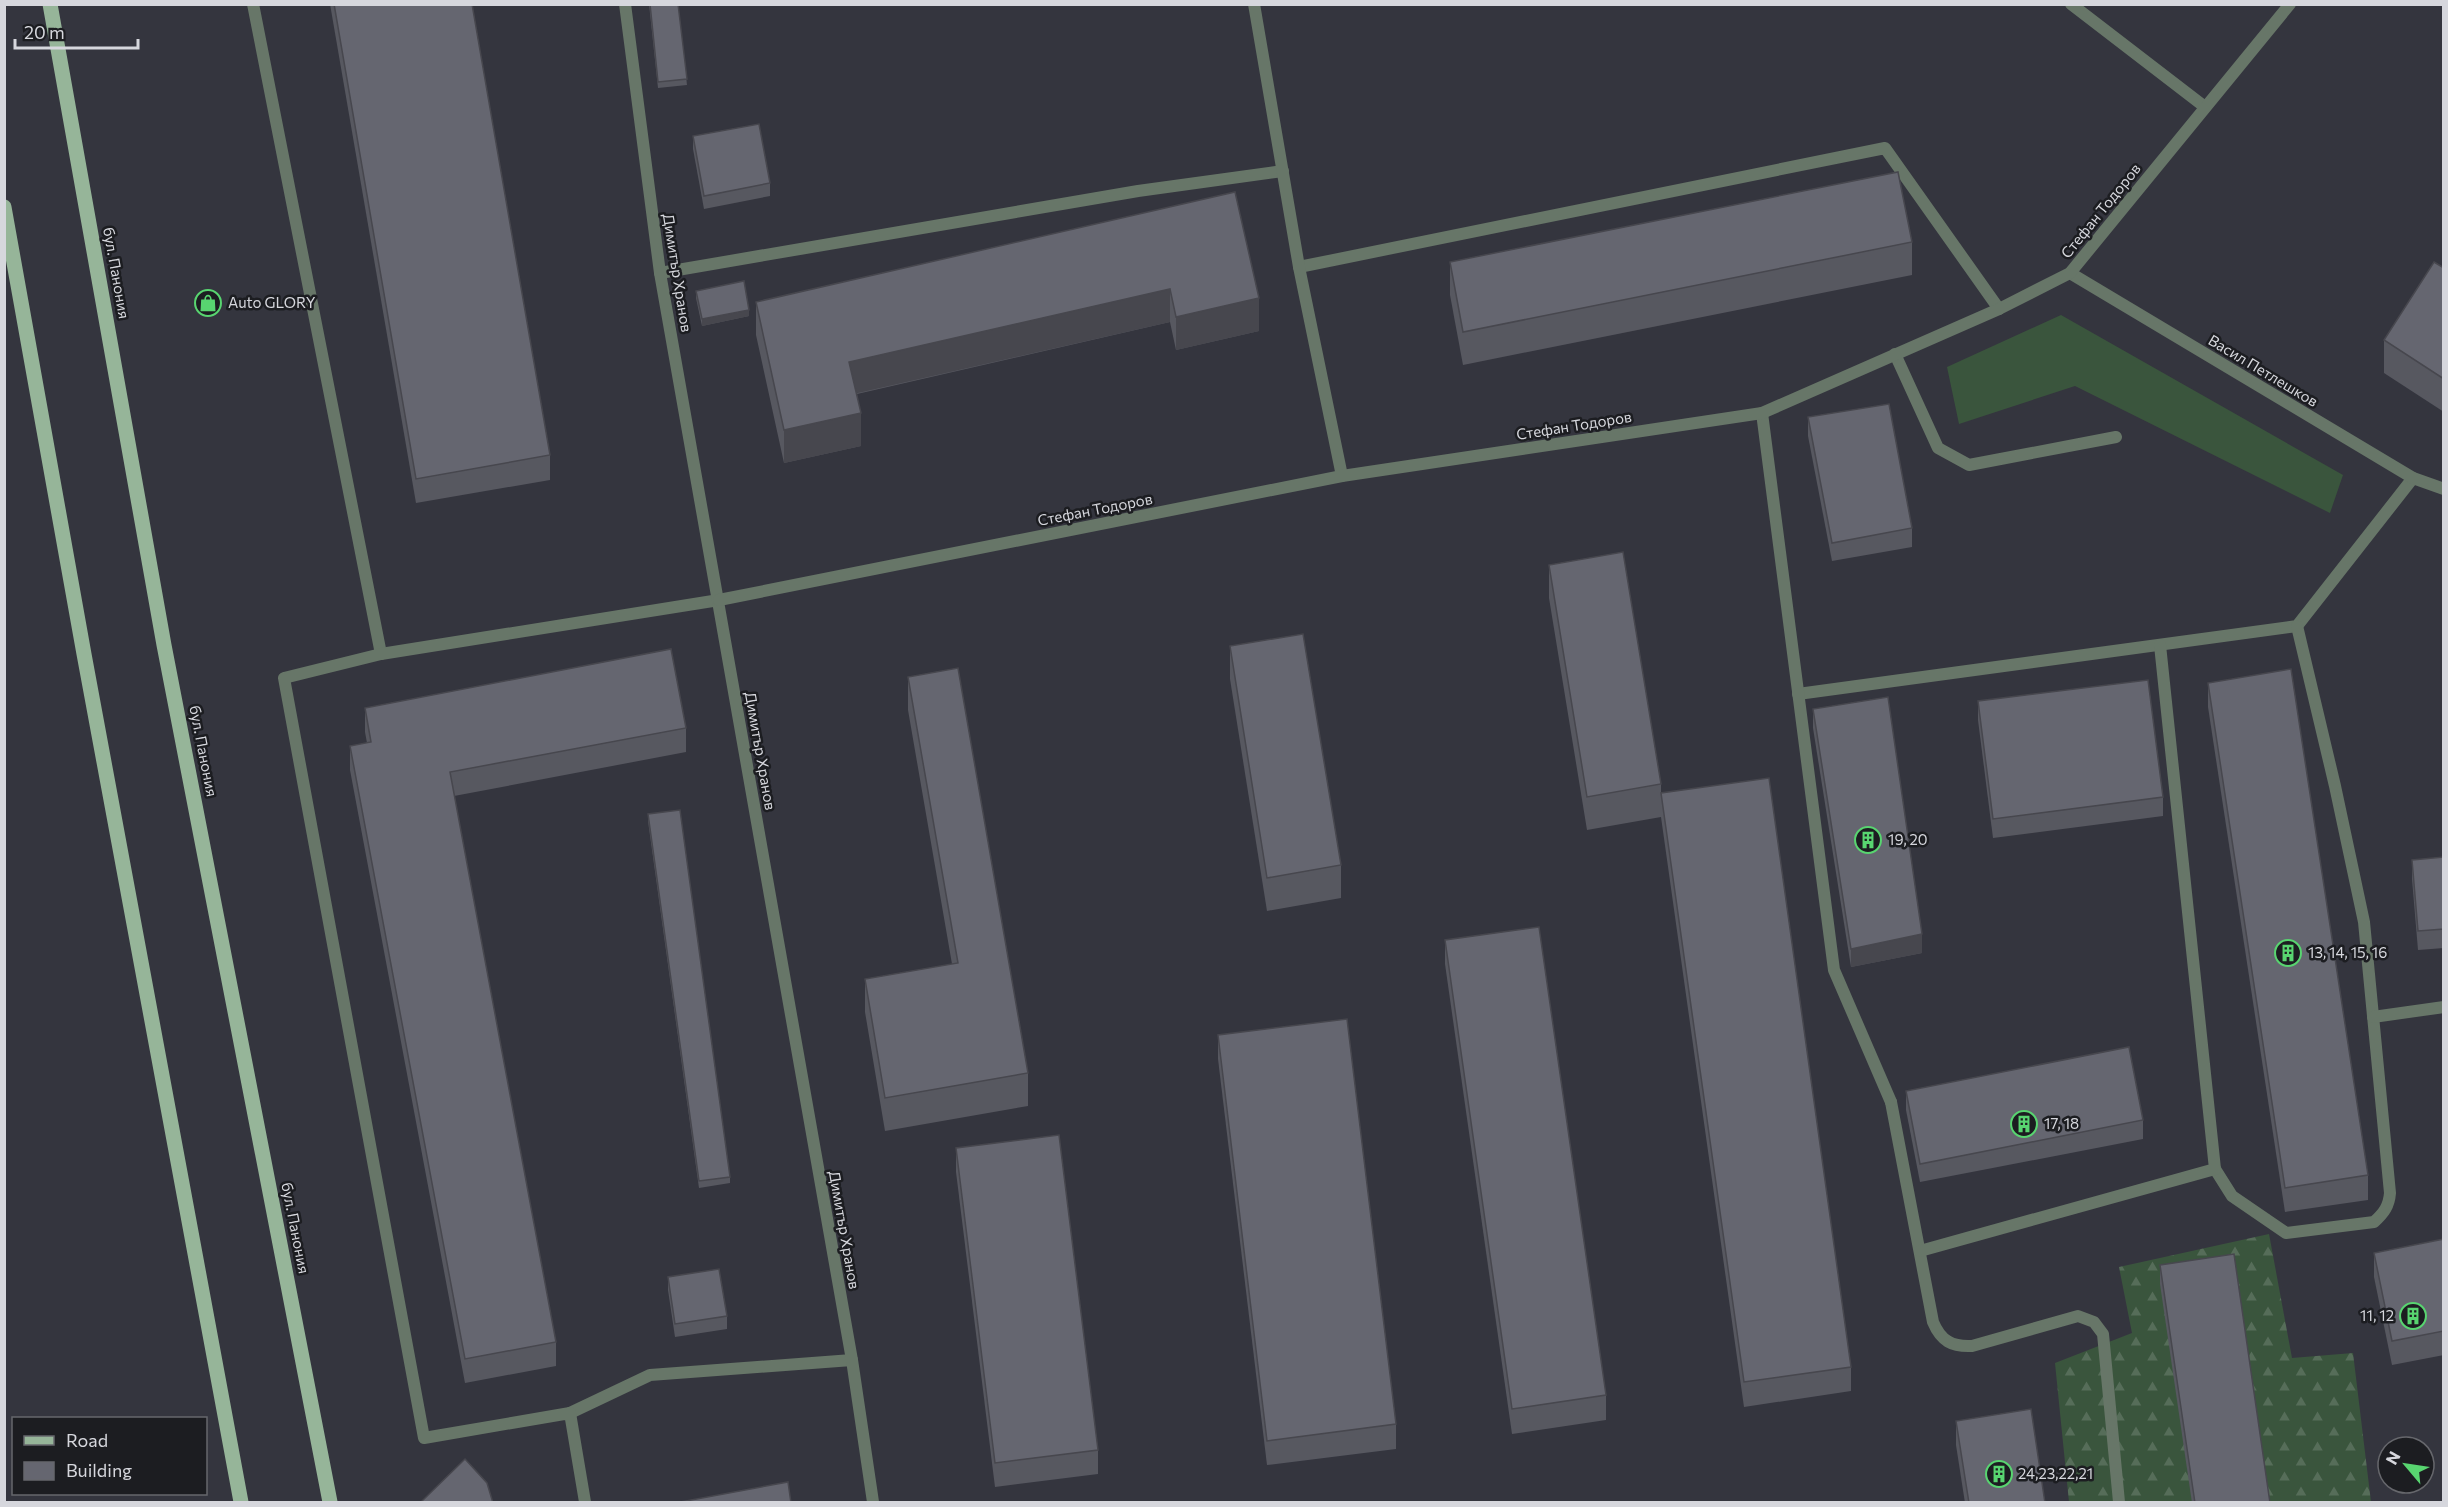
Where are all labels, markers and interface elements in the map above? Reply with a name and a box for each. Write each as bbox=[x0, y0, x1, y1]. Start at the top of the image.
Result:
scale bar bbox=[15, 12, 138, 50]
text: 20 m bbox=[24, 21, 65, 43]
street label: Стефан Тодоров bbox=[2057, 159, 2144, 261]
street label: Димитър Хранов bbox=[660, 212, 696, 333]
street label: бул. Панония bbox=[100, 226, 134, 320]
shop icon: Auto GLORY bbox=[193, 288, 223, 318]
place label: Auto GLORY bbox=[228, 293, 316, 311]
street label: Васил Петлешков bbox=[2206, 330, 2322, 410]
street label: Стефан Тодоров bbox=[1515, 407, 1633, 443]
street label: Стефан Тодоров bbox=[1036, 489, 1154, 529]
street label: Димитър Хранов bbox=[742, 690, 780, 811]
street label: бул. Панония bbox=[186, 704, 222, 798]
building icon: 19, 20 bbox=[1853, 825, 1883, 855]
place label: 19, 20 bbox=[1888, 830, 1928, 848]
building icon: 13, 14, 15, 16 bbox=[2273, 938, 2303, 968]
place label: 13, 14, 15, 16 bbox=[2308, 943, 2387, 961]
building icon: 17, 18 bbox=[2009, 1109, 2039, 1139]
place label: 17, 18 bbox=[2044, 1114, 2079, 1132]
street label: Димитър Хранов bbox=[826, 1169, 864, 1290]
street label: бул. Панония bbox=[278, 1181, 314, 1275]
building icon: 11, 12 bbox=[2398, 1301, 2428, 1331]
place label: 11, 12 bbox=[2360, 1306, 2394, 1324]
legend bbox=[12, 1417, 207, 1495]
text: Road bbox=[66, 1429, 108, 1451]
north arrow bbox=[2376, 1435, 2436, 1495]
text: N bbox=[2381, 1448, 2404, 1467]
text: Building bbox=[66, 1459, 132, 1481]
building icon: 24,23,22,21 bbox=[1984, 1459, 2014, 1489]
place label: 24,23,22,21 bbox=[2018, 1464, 2093, 1482]

